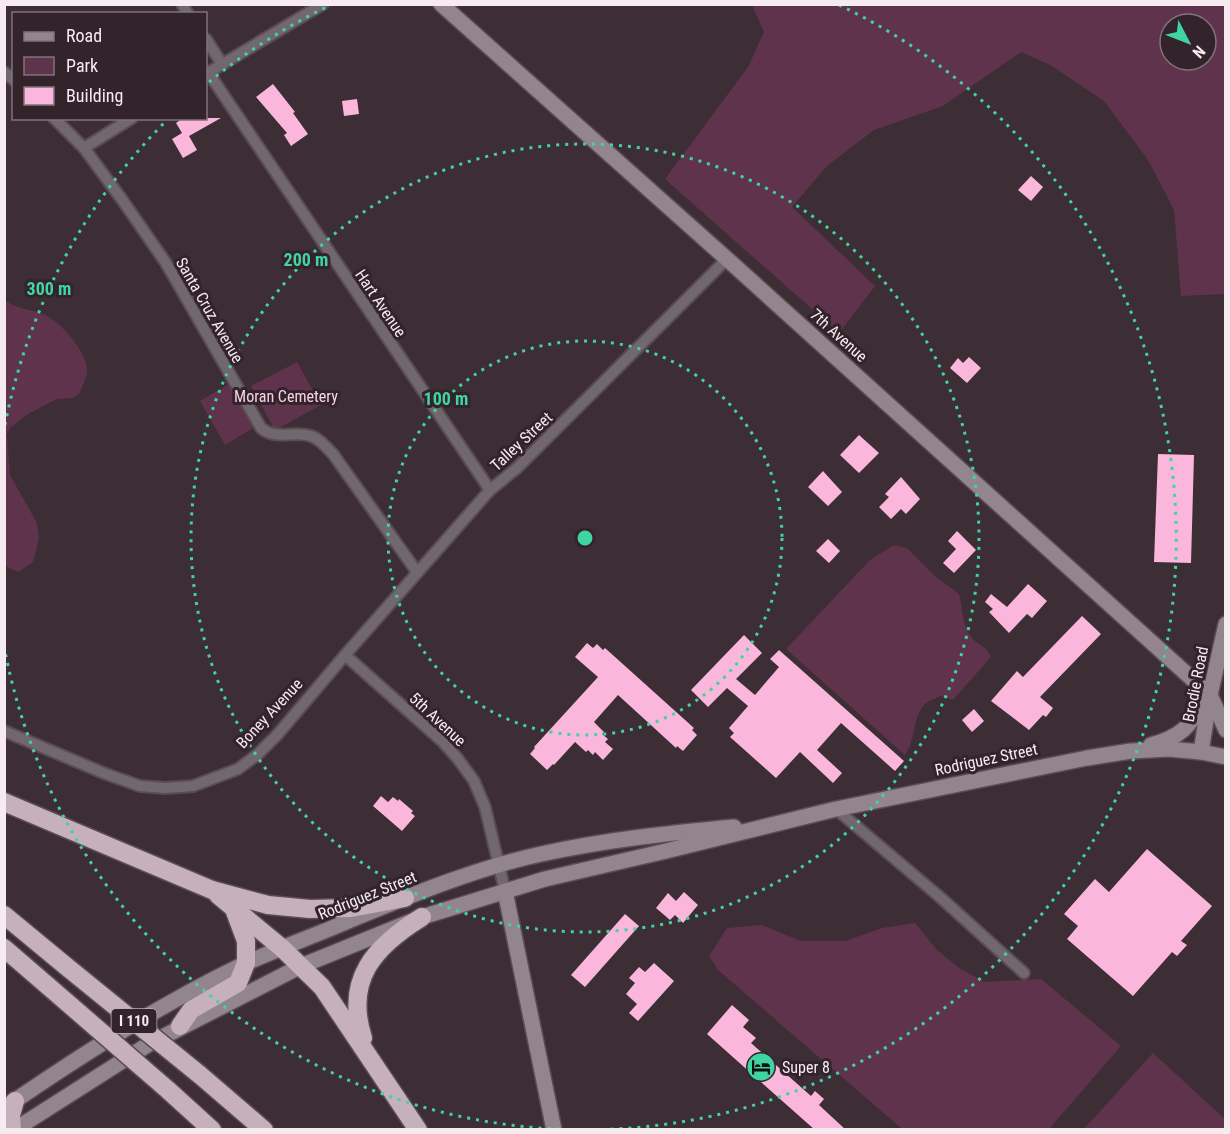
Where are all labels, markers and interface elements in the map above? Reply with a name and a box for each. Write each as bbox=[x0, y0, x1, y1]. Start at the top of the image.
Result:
legend bbox=[12, 12, 207, 120]
north arrow bbox=[1158, 12, 1218, 72]
text: Road bbox=[66, 25, 102, 46]
text: N bbox=[1188, 42, 1209, 62]
text: Park bbox=[66, 55, 98, 76]
text: Building bbox=[66, 85, 123, 106]
text: 200 m bbox=[284, 249, 328, 270]
street label: Santa Cruz Avenue bbox=[172, 254, 247, 366]
street label: Hart Avenue bbox=[351, 266, 410, 341]
text: 300 m bbox=[27, 278, 71, 299]
street label: 7th Avenue bbox=[806, 305, 871, 366]
park label: Moran Cemetery bbox=[234, 387, 338, 406]
text: 100 m bbox=[424, 388, 468, 409]
street label: Talley Street bbox=[486, 408, 556, 475]
centre of rings bbox=[575, 528, 595, 548]
street label: Brodie Road bbox=[1179, 645, 1212, 723]
street label: Boney Avenue bbox=[232, 675, 306, 752]
street label: 5th Avenue bbox=[406, 689, 470, 750]
street label: Rodriguez Street bbox=[933, 739, 1039, 780]
street label: Rodriguez Street bbox=[315, 867, 419, 924]
road number: I 110 bbox=[112, 1009, 156, 1033]
hotel icon: Super 8 bbox=[745, 1051, 777, 1083]
place label: Super 8 bbox=[782, 1058, 830, 1077]

